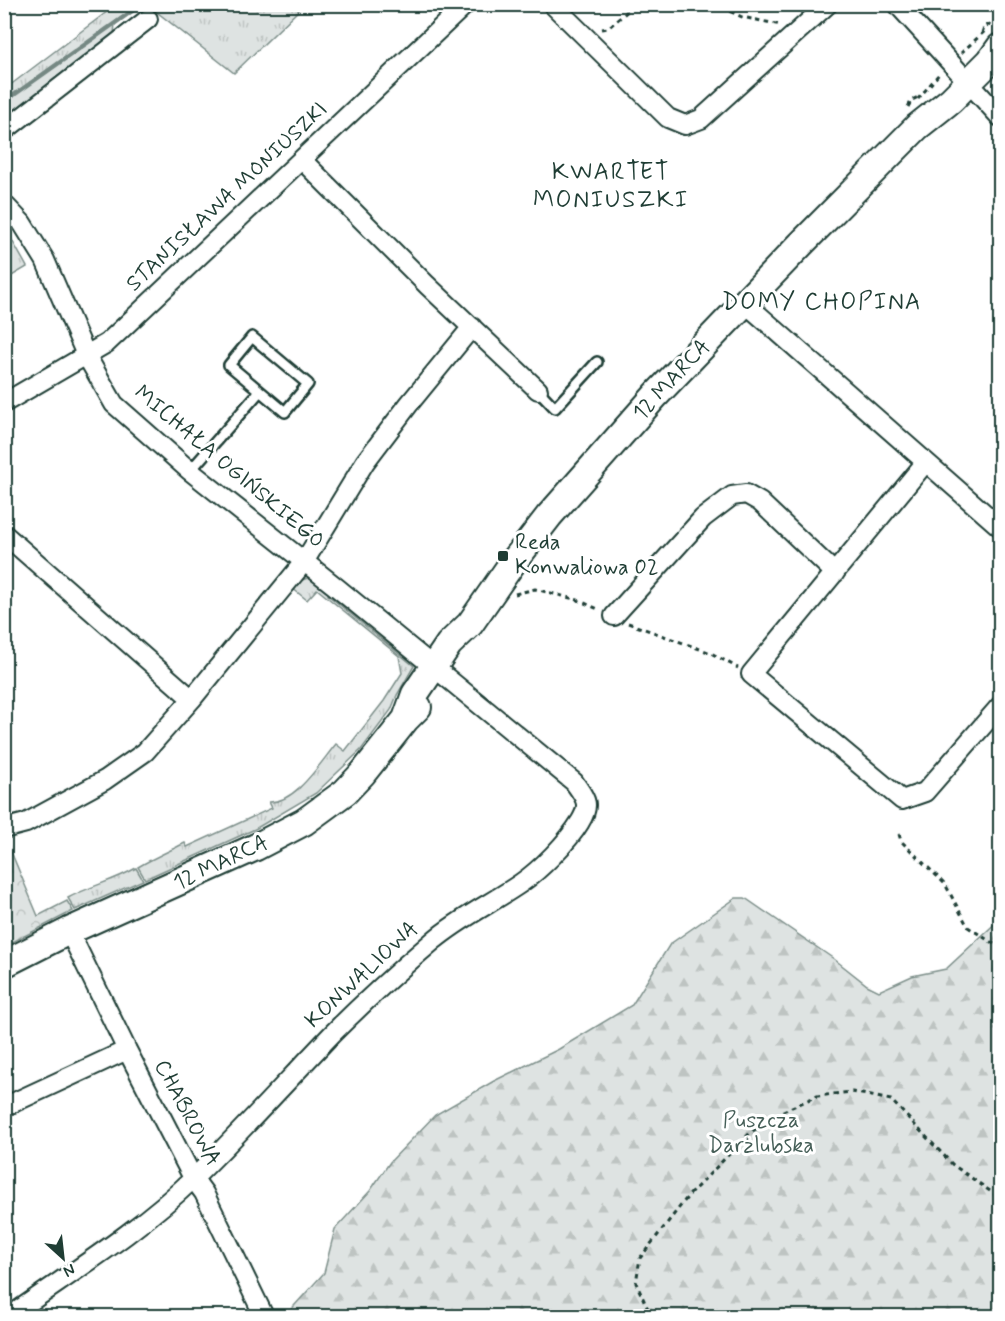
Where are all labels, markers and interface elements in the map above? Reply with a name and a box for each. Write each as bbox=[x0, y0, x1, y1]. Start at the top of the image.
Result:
street label: STANISŁAWA MONIUSZKI bbox=[120, 96, 334, 298]
district label: KWARTET MONIUSZKI bbox=[533, 157, 689, 216]
district label: DOMY CHOPINA bbox=[722, 287, 922, 318]
street label: 12 MARCA bbox=[627, 333, 717, 427]
street label: MICHAŁA OGIŃSKIEGO bbox=[128, 379, 330, 555]
place label: Reda Konwaliowa 02 bbox=[515, 529, 659, 582]
marker: Reda Konwaliowa 02 bbox=[496, 549, 510, 563]
street label: 12 MARCA bbox=[169, 829, 273, 897]
street label: KONWALIOWA bbox=[299, 915, 425, 1035]
street label: CHABROWA bbox=[147, 1055, 227, 1171]
park label: Puszcza Darżlubska bbox=[708, 1107, 814, 1160]
north arrow bbox=[33, 1228, 93, 1288]
text: N bbox=[60, 1258, 79, 1282]

